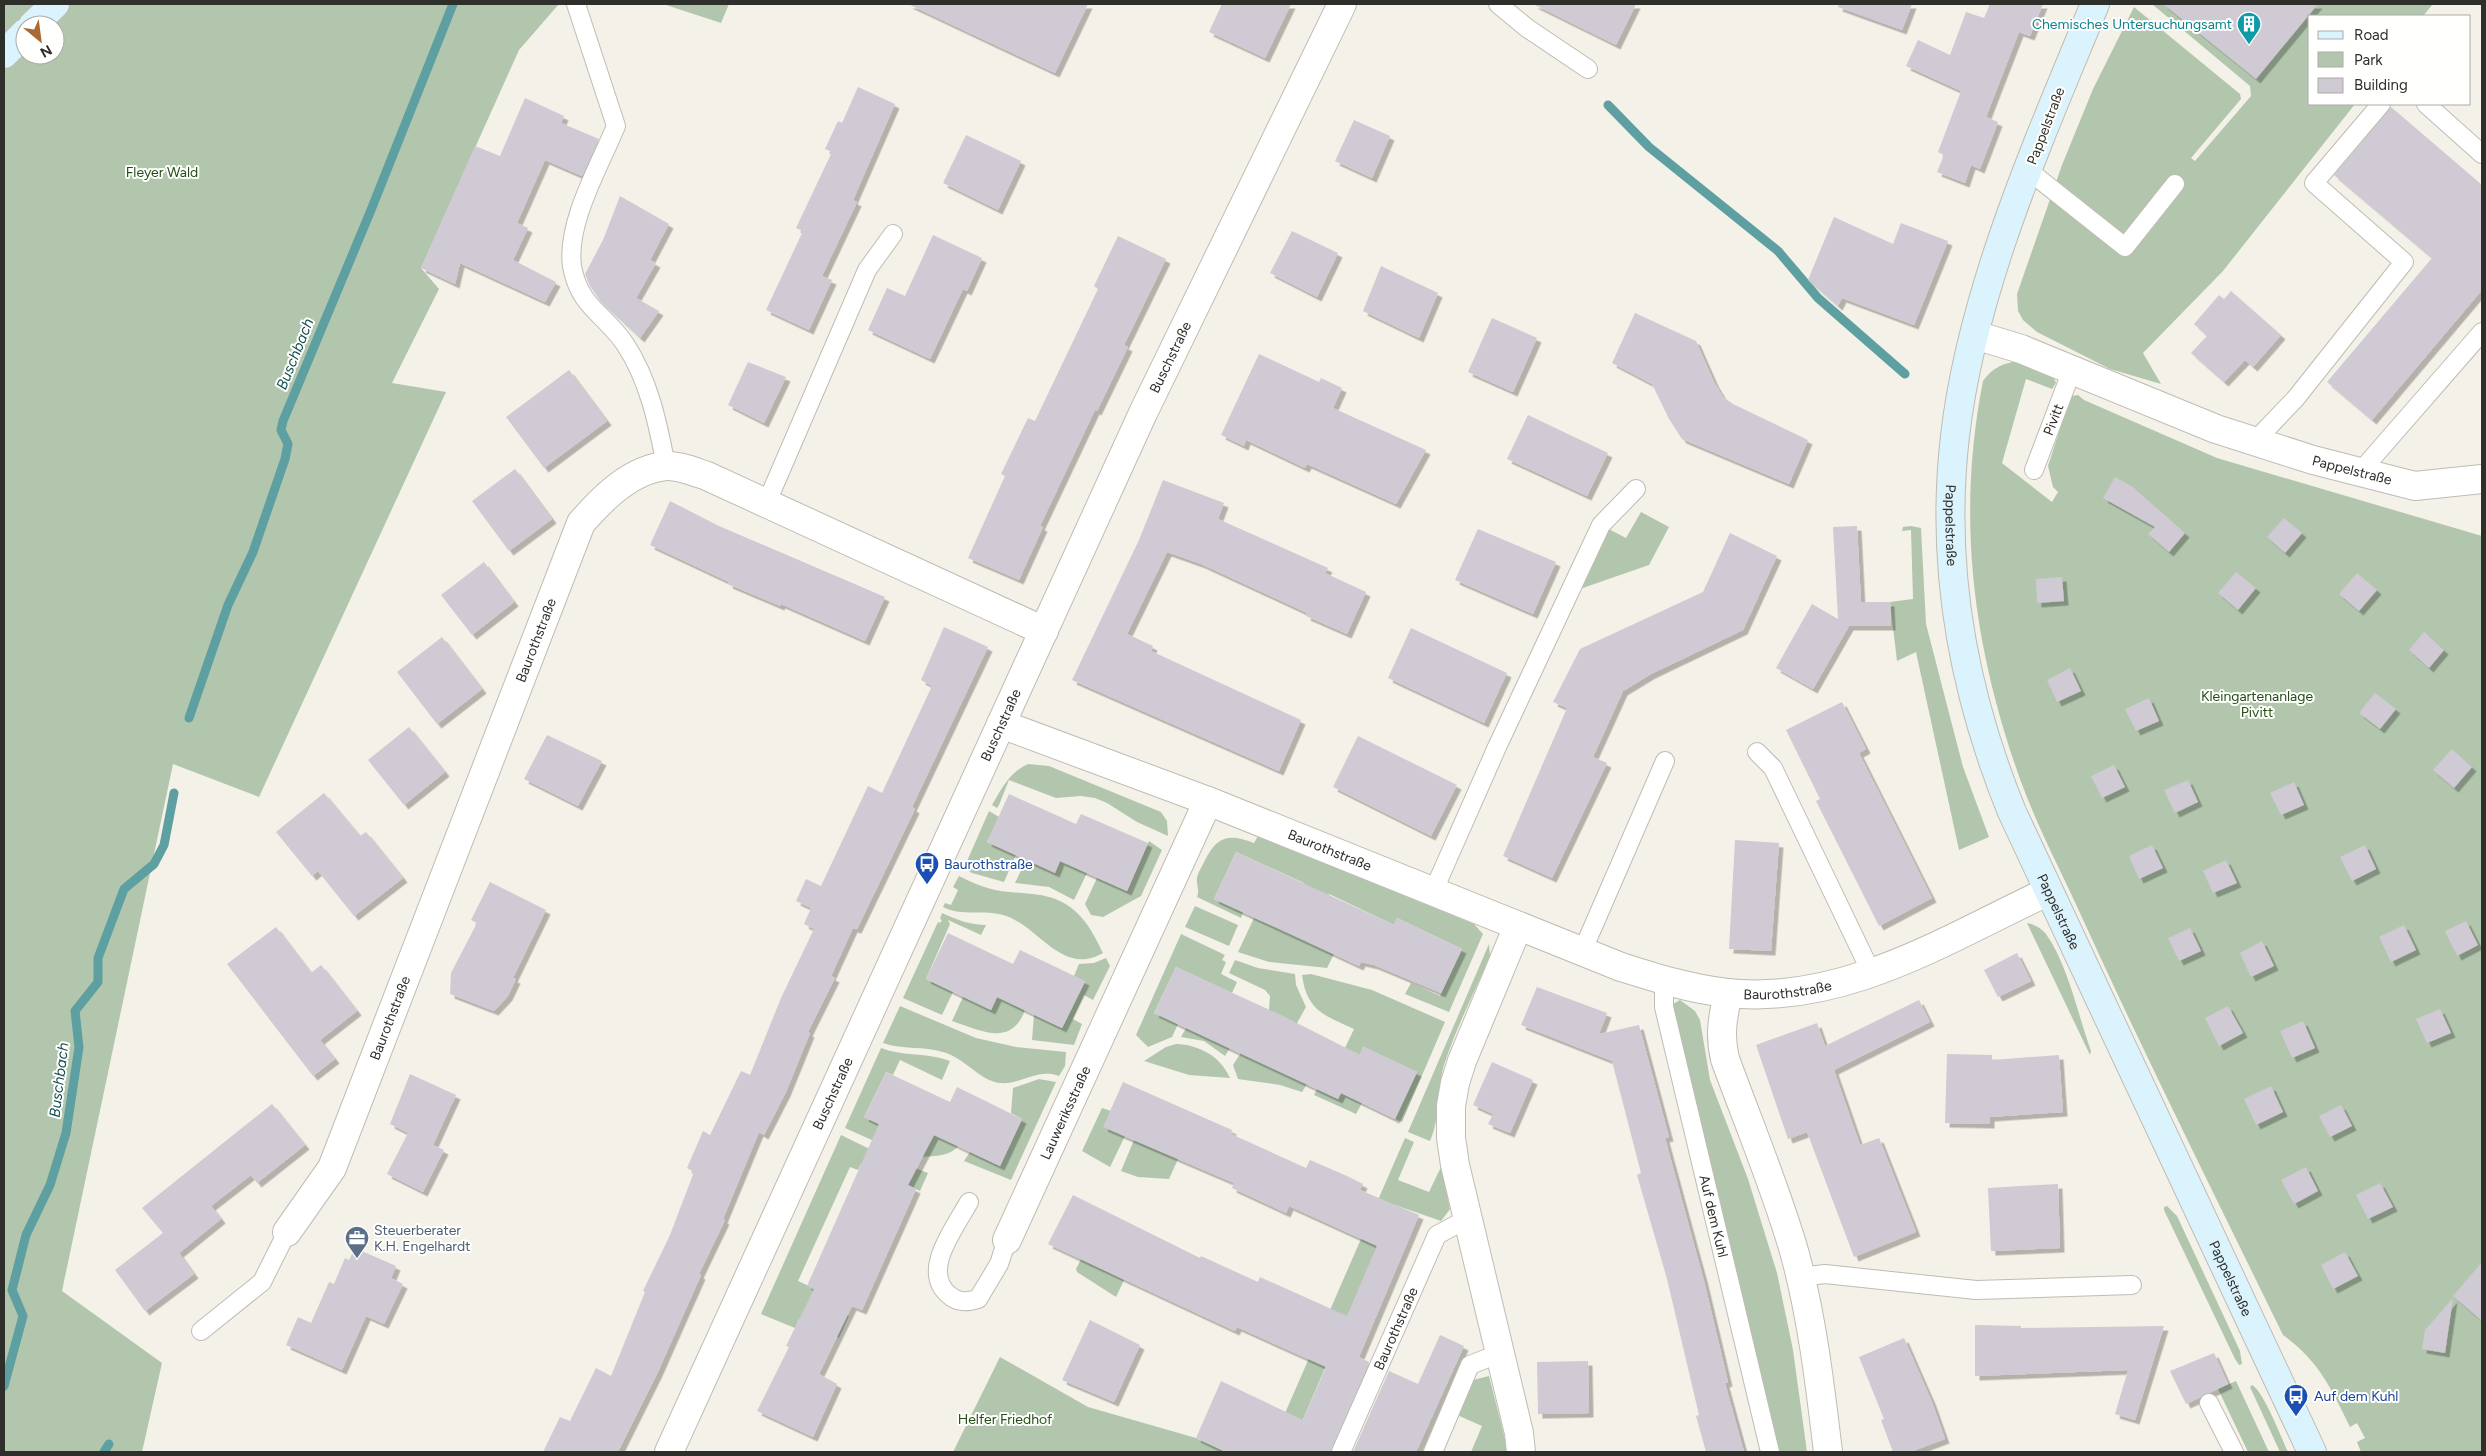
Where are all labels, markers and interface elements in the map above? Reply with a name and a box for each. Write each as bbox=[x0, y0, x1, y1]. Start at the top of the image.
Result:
building icon: Chemisches Untersuchungsamt bbox=[2236, 11, 2262, 45]
north arrow bbox=[15, 15, 65, 65]
legend bbox=[2308, 15, 2471, 105]
place label: Chemisches Untersuchungsamt bbox=[2032, 16, 2232, 33]
text: Road bbox=[2354, 26, 2389, 44]
text: N bbox=[37, 41, 55, 61]
text: Park bbox=[2354, 51, 2383, 69]
text: Building bbox=[2354, 76, 2408, 94]
street label: Pappelstraße bbox=[2023, 85, 2069, 167]
park label: Fleyer Wald bbox=[126, 164, 198, 181]
water label: Buschbach bbox=[273, 316, 317, 392]
street label: Buschstraße bbox=[1146, 318, 1195, 396]
street label: Pivitt bbox=[2039, 401, 2067, 438]
street label: Pappelstraße bbox=[2310, 452, 2394, 488]
street label: Pappelstraße bbox=[1942, 484, 1961, 567]
street label: Baurothstraße bbox=[512, 595, 560, 685]
street label: Buschstraße bbox=[977, 686, 1025, 764]
park label: Kleingartenanlage Pivitt bbox=[2201, 688, 2313, 721]
street label: Baurothstraße bbox=[1285, 825, 1374, 874]
bus stop icon: Baurothstraße bbox=[914, 851, 940, 885]
place label: Baurothstraße bbox=[944, 856, 1033, 873]
street label: Pappelstraße bbox=[2034, 871, 2084, 953]
street label: Baurothstraße bbox=[366, 973, 414, 1062]
street label: Baurothstraße bbox=[1743, 976, 1834, 1003]
water label: Buschbach bbox=[45, 1042, 73, 1118]
street label: Buschstraße bbox=[809, 1054, 857, 1132]
street label: Lauweriksstraße bbox=[1036, 1063, 1094, 1162]
street label: Auf dem Kuhl bbox=[1696, 1173, 1732, 1259]
place label: Steuerberater K.H. Engelhardt bbox=[374, 1222, 471, 1255]
office icon: Steuerberater K.H. Engelhardt bbox=[344, 1225, 370, 1259]
street label: Pappelstraße bbox=[2206, 1238, 2256, 1319]
street label: Baurothstraße bbox=[1370, 1284, 1421, 1373]
bus stop icon: Auf dem Kuhl bbox=[2283, 1383, 2309, 1417]
place label: Auf dem Kuhl bbox=[2314, 1388, 2398, 1405]
park label: Helfer Friedhof bbox=[958, 1411, 1053, 1428]

